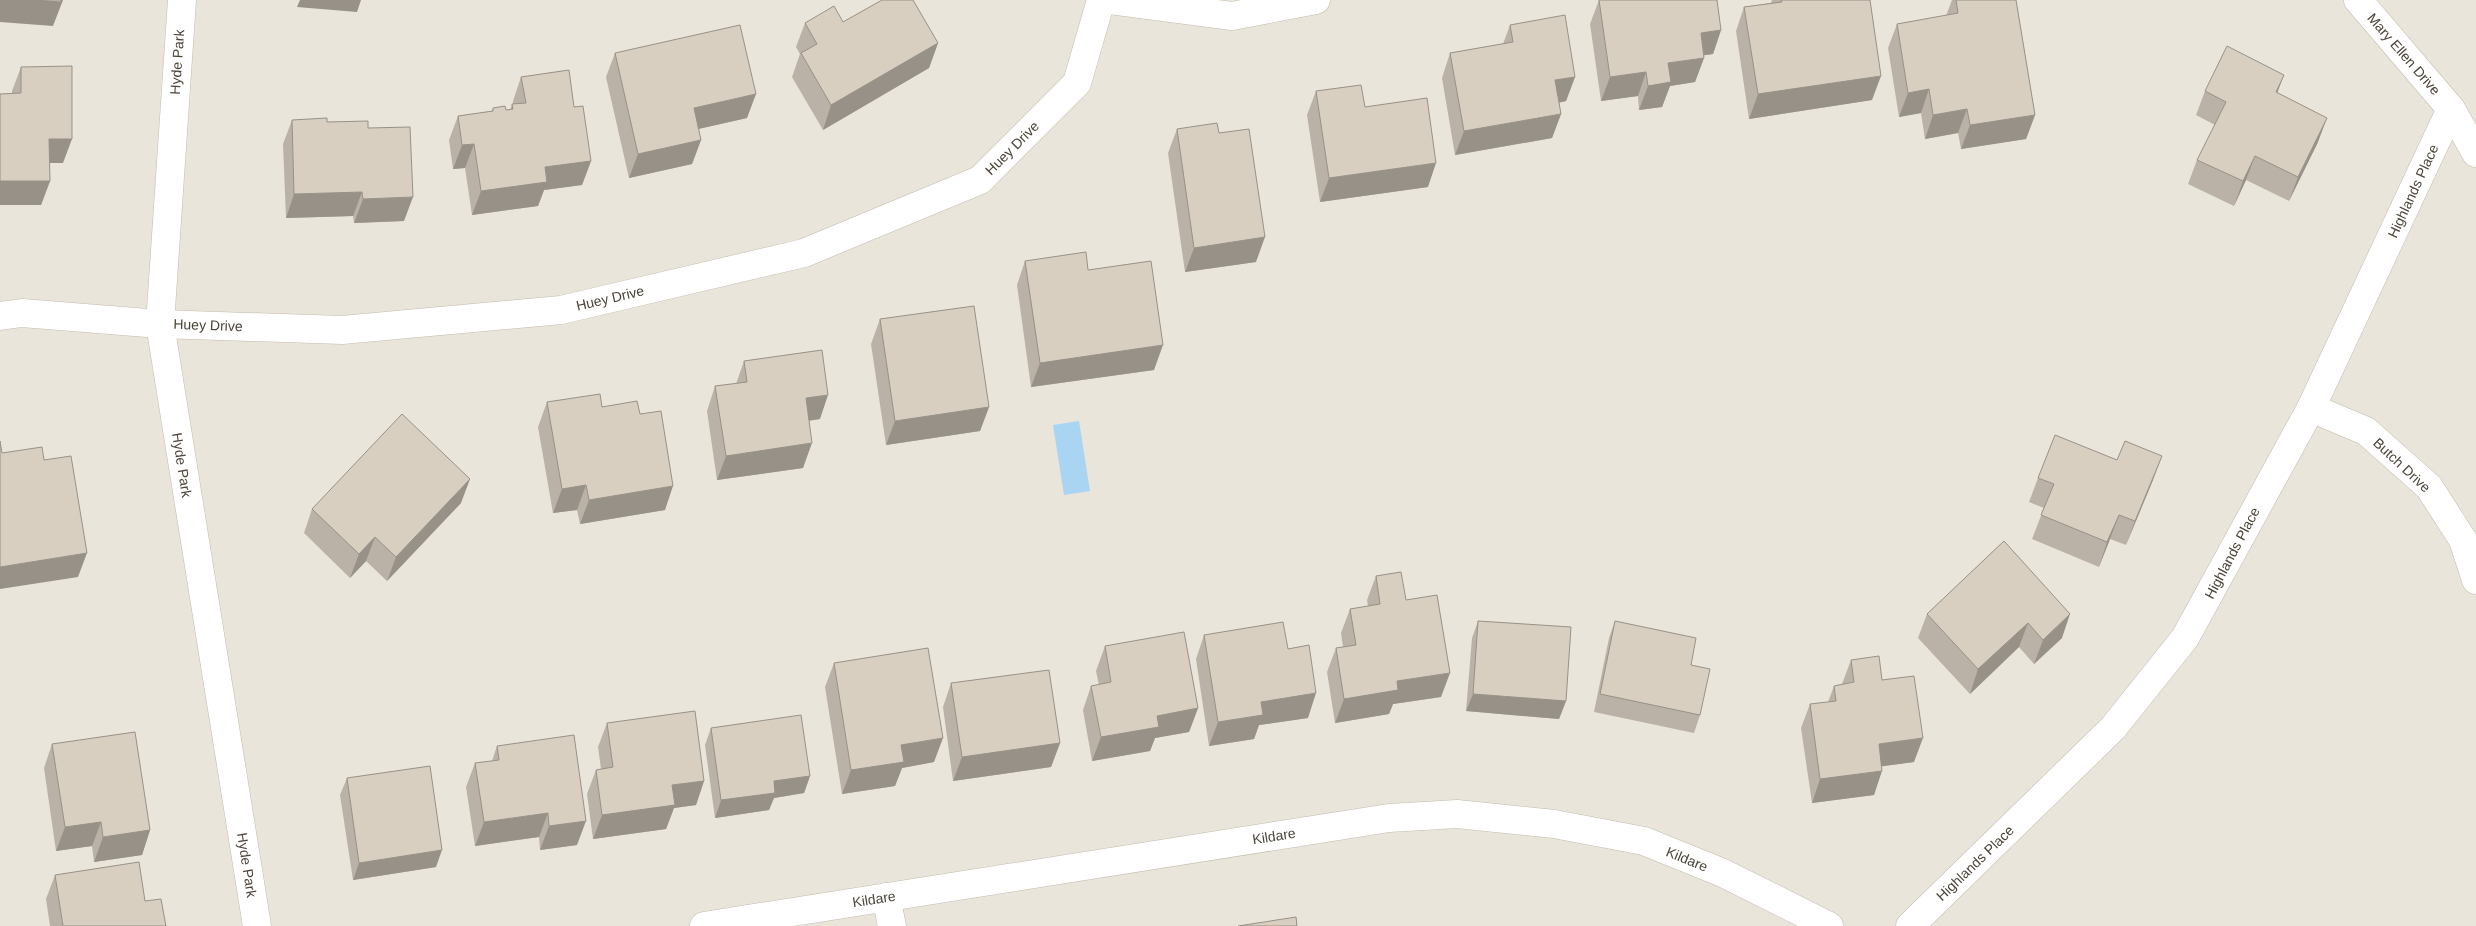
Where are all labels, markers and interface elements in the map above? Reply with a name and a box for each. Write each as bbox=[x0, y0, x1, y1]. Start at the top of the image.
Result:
street label: Mary Ellen Drive bbox=[2364, 10, 2444, 98]
street label: Hyde Park bbox=[167, 28, 187, 95]
street label: Huey Drive bbox=[982, 118, 1042, 178]
street label: Highlands Place bbox=[2384, 142, 2442, 240]
street label: Huey Drive bbox=[574, 282, 646, 314]
street label: Huey Drive bbox=[173, 316, 243, 334]
street label: Hyde Park bbox=[169, 431, 195, 500]
street label: Butch Drive bbox=[2370, 434, 2434, 496]
street label: Highlands Place bbox=[2201, 504, 2263, 601]
street label: Highlands Place bbox=[1933, 822, 2017, 904]
street label: Kildare bbox=[1251, 825, 1297, 847]
street label: Hyde Park bbox=[234, 831, 260, 900]
street label: Kildare bbox=[1664, 843, 1710, 875]
street label: Kildare bbox=[851, 888, 897, 910]

